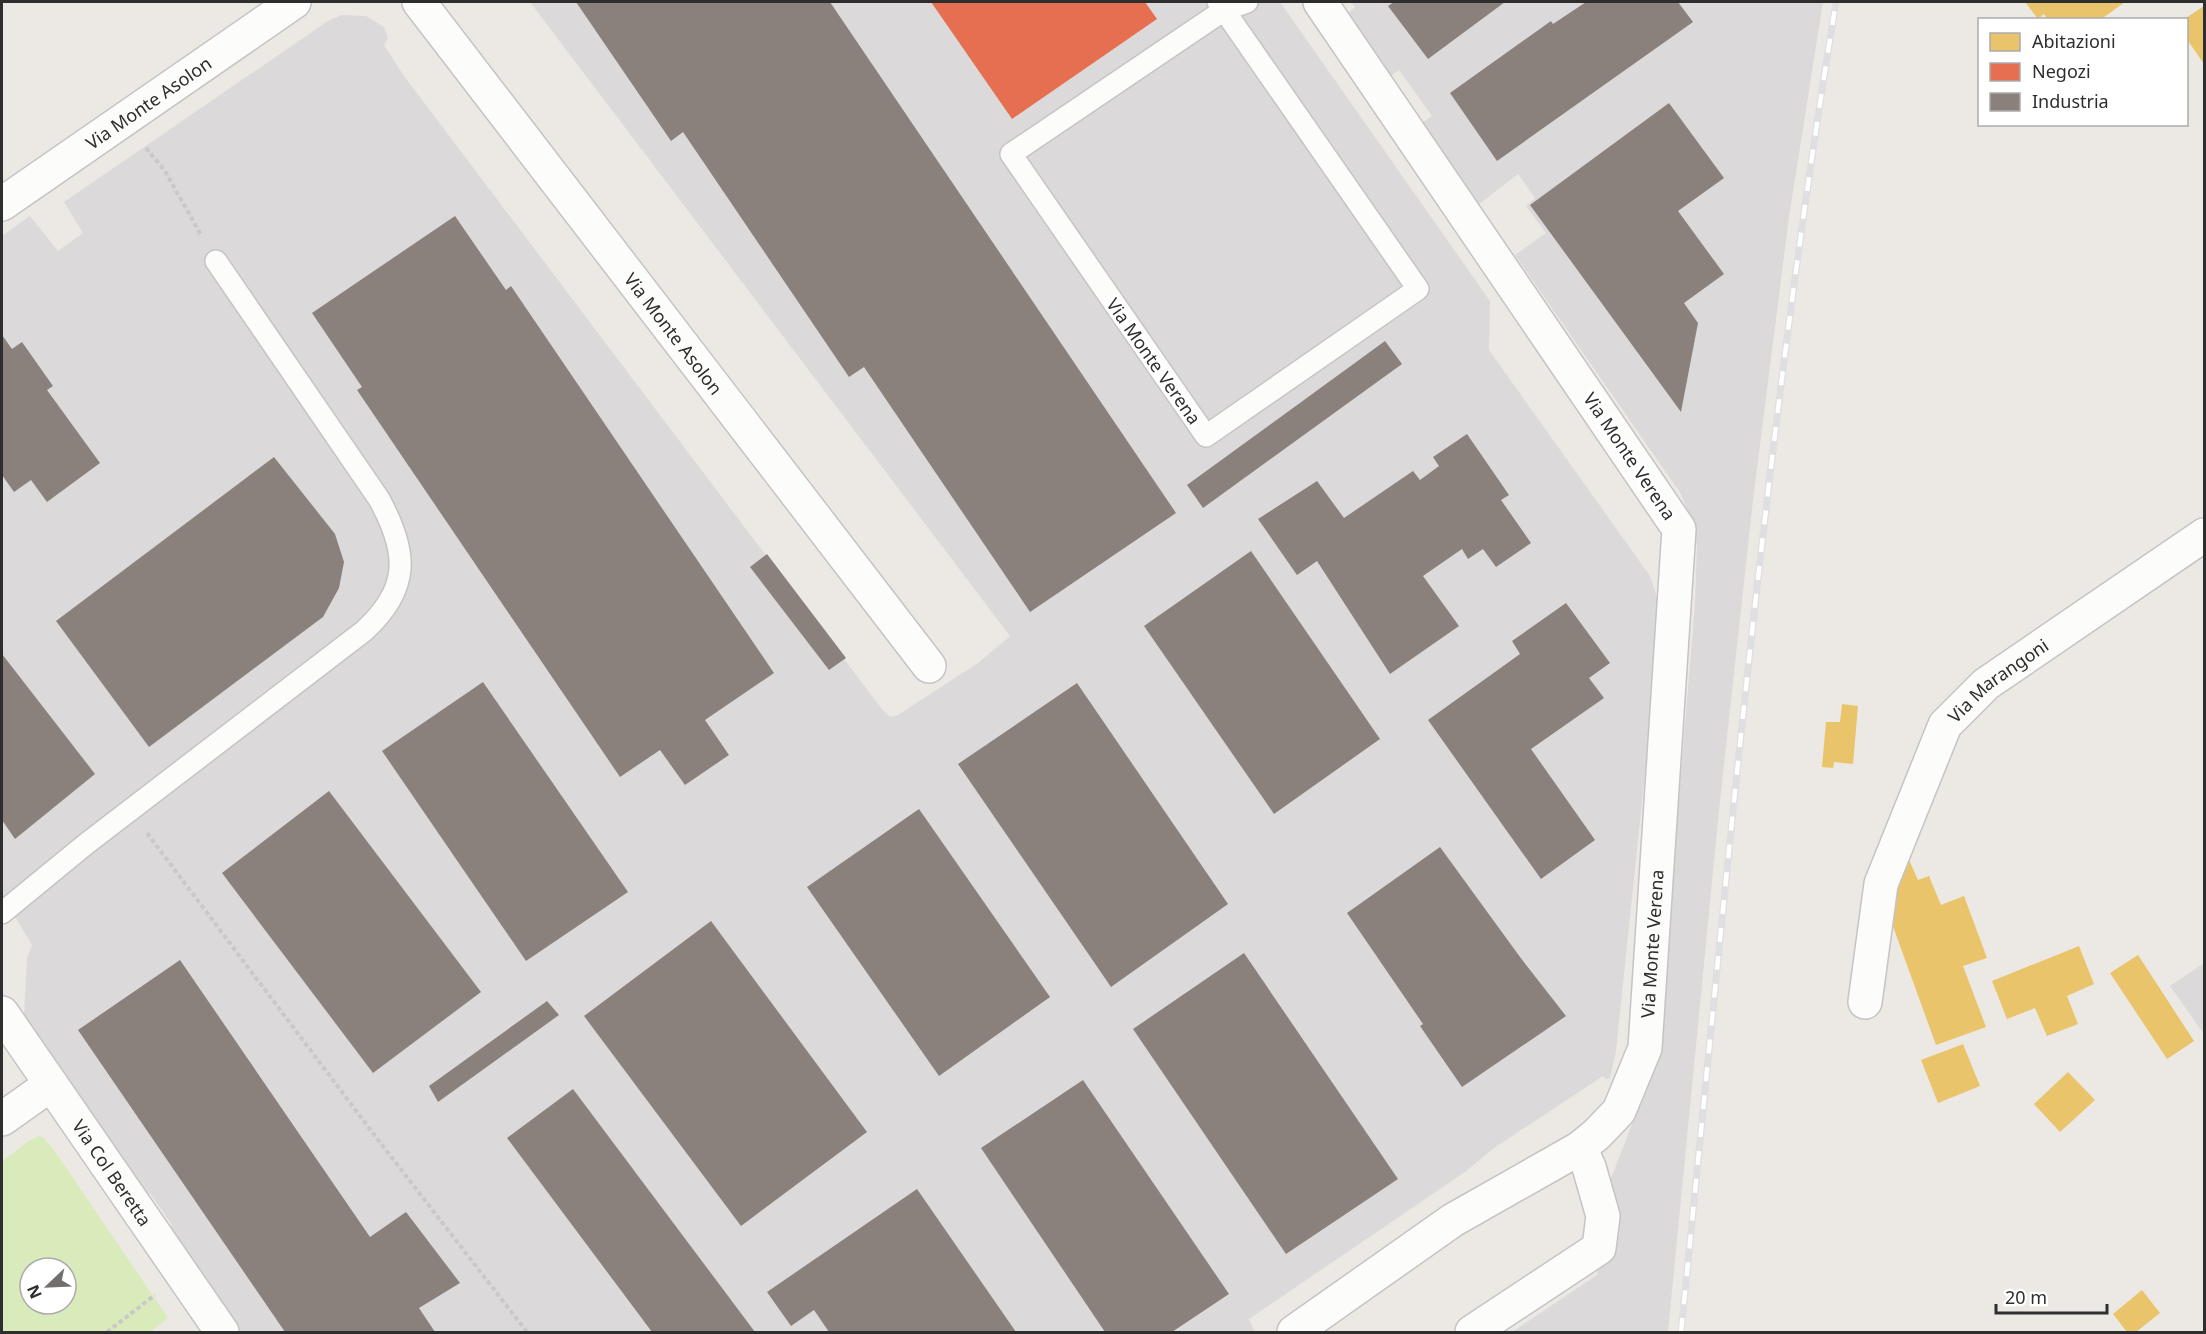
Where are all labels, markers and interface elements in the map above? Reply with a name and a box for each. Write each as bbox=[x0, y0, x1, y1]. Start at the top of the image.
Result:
legend bbox=[1978, 18, 2188, 126]
text: Abitazioni bbox=[2032, 29, 2116, 53]
street label: Via Monte Asolon bbox=[81, 51, 216, 155]
text: Negozi bbox=[2032, 59, 2091, 83]
text: Industria bbox=[2032, 89, 2109, 113]
street label: Via Monte Asolon bbox=[619, 268, 728, 399]
street label: Via Monte Verena bbox=[1101, 293, 1207, 429]
street label: Via Monte Verena bbox=[1578, 388, 1682, 524]
street label: Via Marangoni bbox=[1942, 633, 2053, 728]
street label: Via Monte Verena bbox=[1635, 869, 1669, 1019]
street label: Via Col Beretta bbox=[67, 1115, 157, 1231]
north arrow bbox=[18, 1256, 78, 1316]
scale bar bbox=[1996, 1277, 2107, 1315]
text: N bbox=[22, 1282, 47, 1302]
text: 20 m bbox=[2005, 1285, 2047, 1309]

